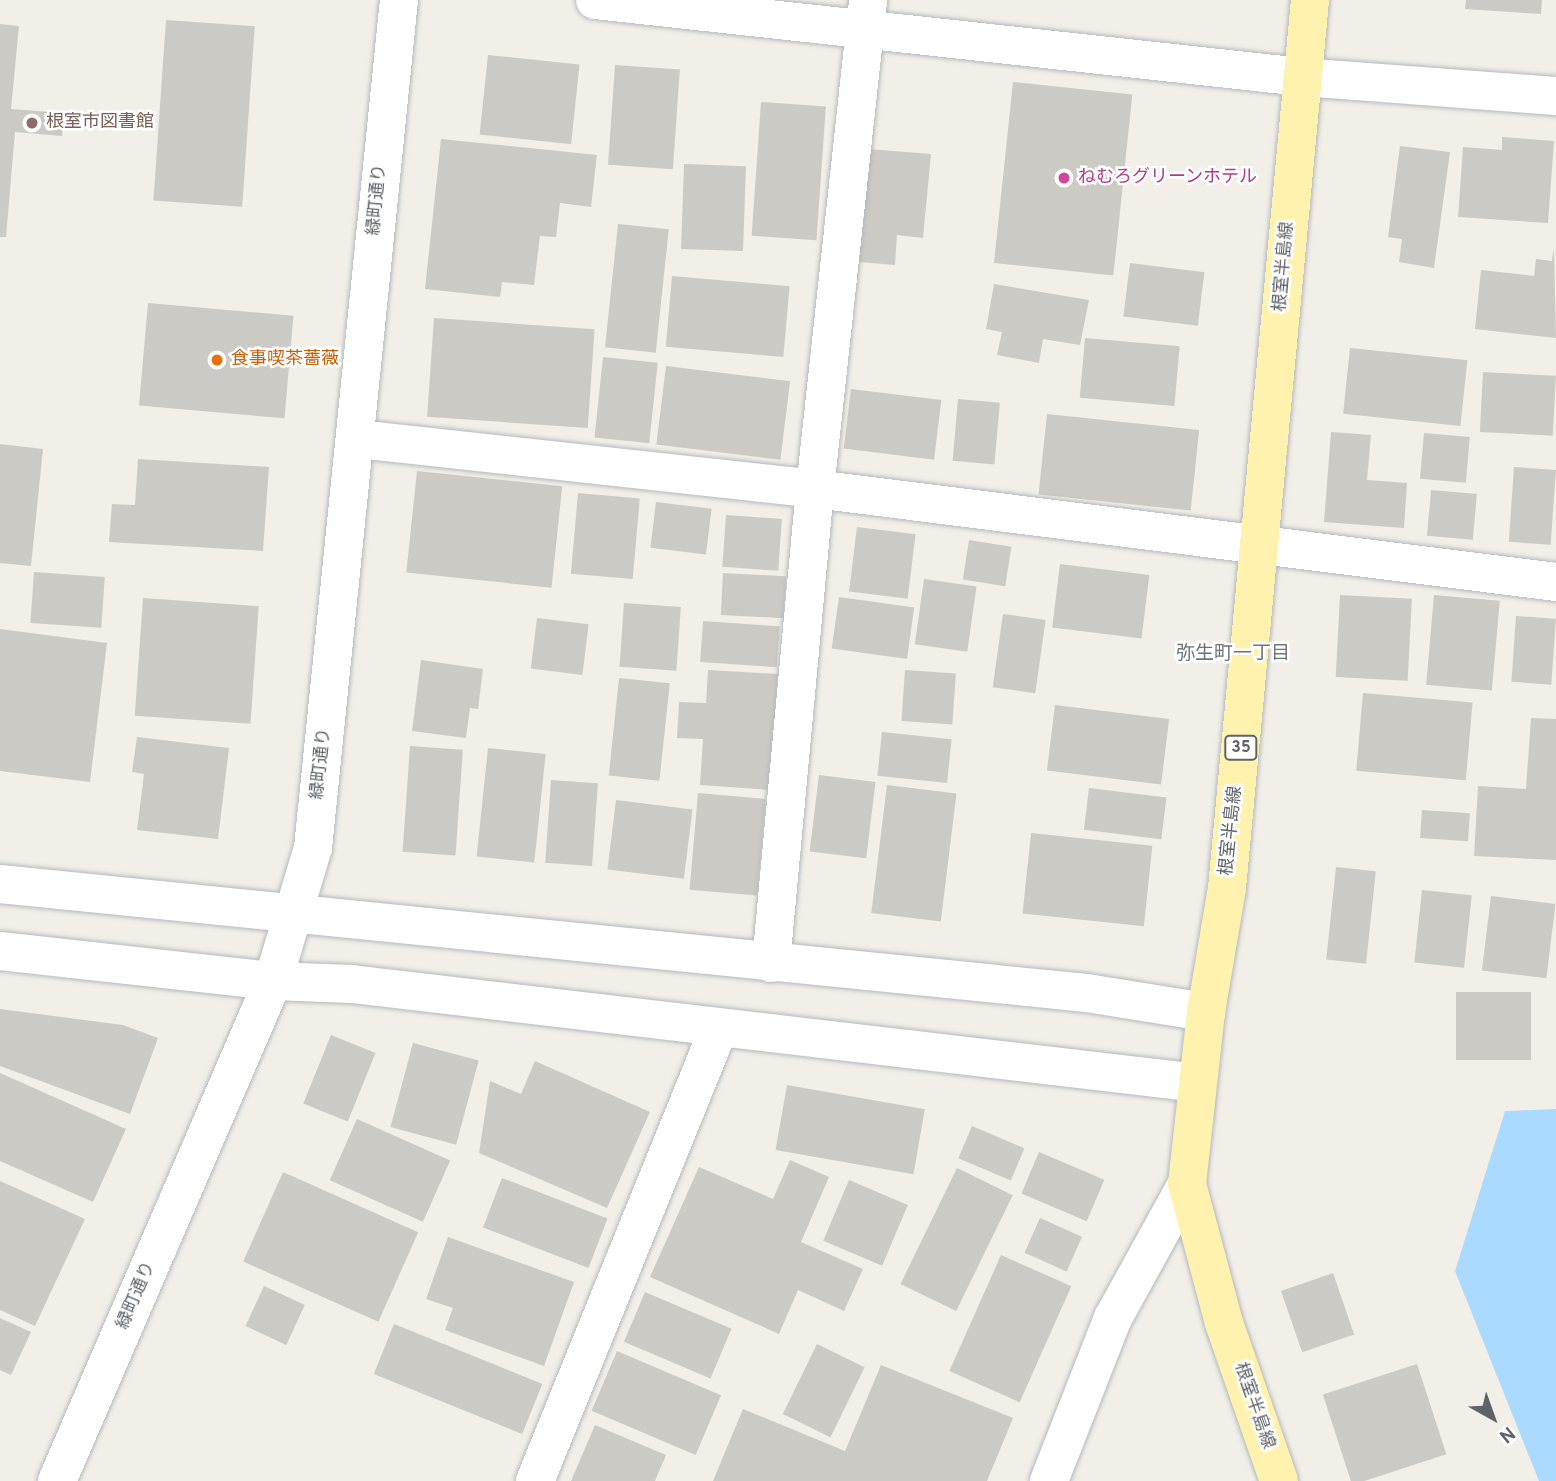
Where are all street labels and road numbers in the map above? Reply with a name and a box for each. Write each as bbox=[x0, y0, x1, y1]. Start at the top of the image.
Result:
street label: 緑町通り bbox=[364, 163, 392, 237]
street label: 根室半島線 bbox=[1270, 221, 1300, 313]
street label: 緑町通り bbox=[307, 727, 337, 801]
road number: 35 bbox=[1224, 736, 1258, 761]
street label: 根室半島線 bbox=[1217, 785, 1247, 877]
street label: 緑町通り bbox=[113, 1259, 161, 1333]
street label: 根室半島線 bbox=[1228, 1360, 1278, 1452]

